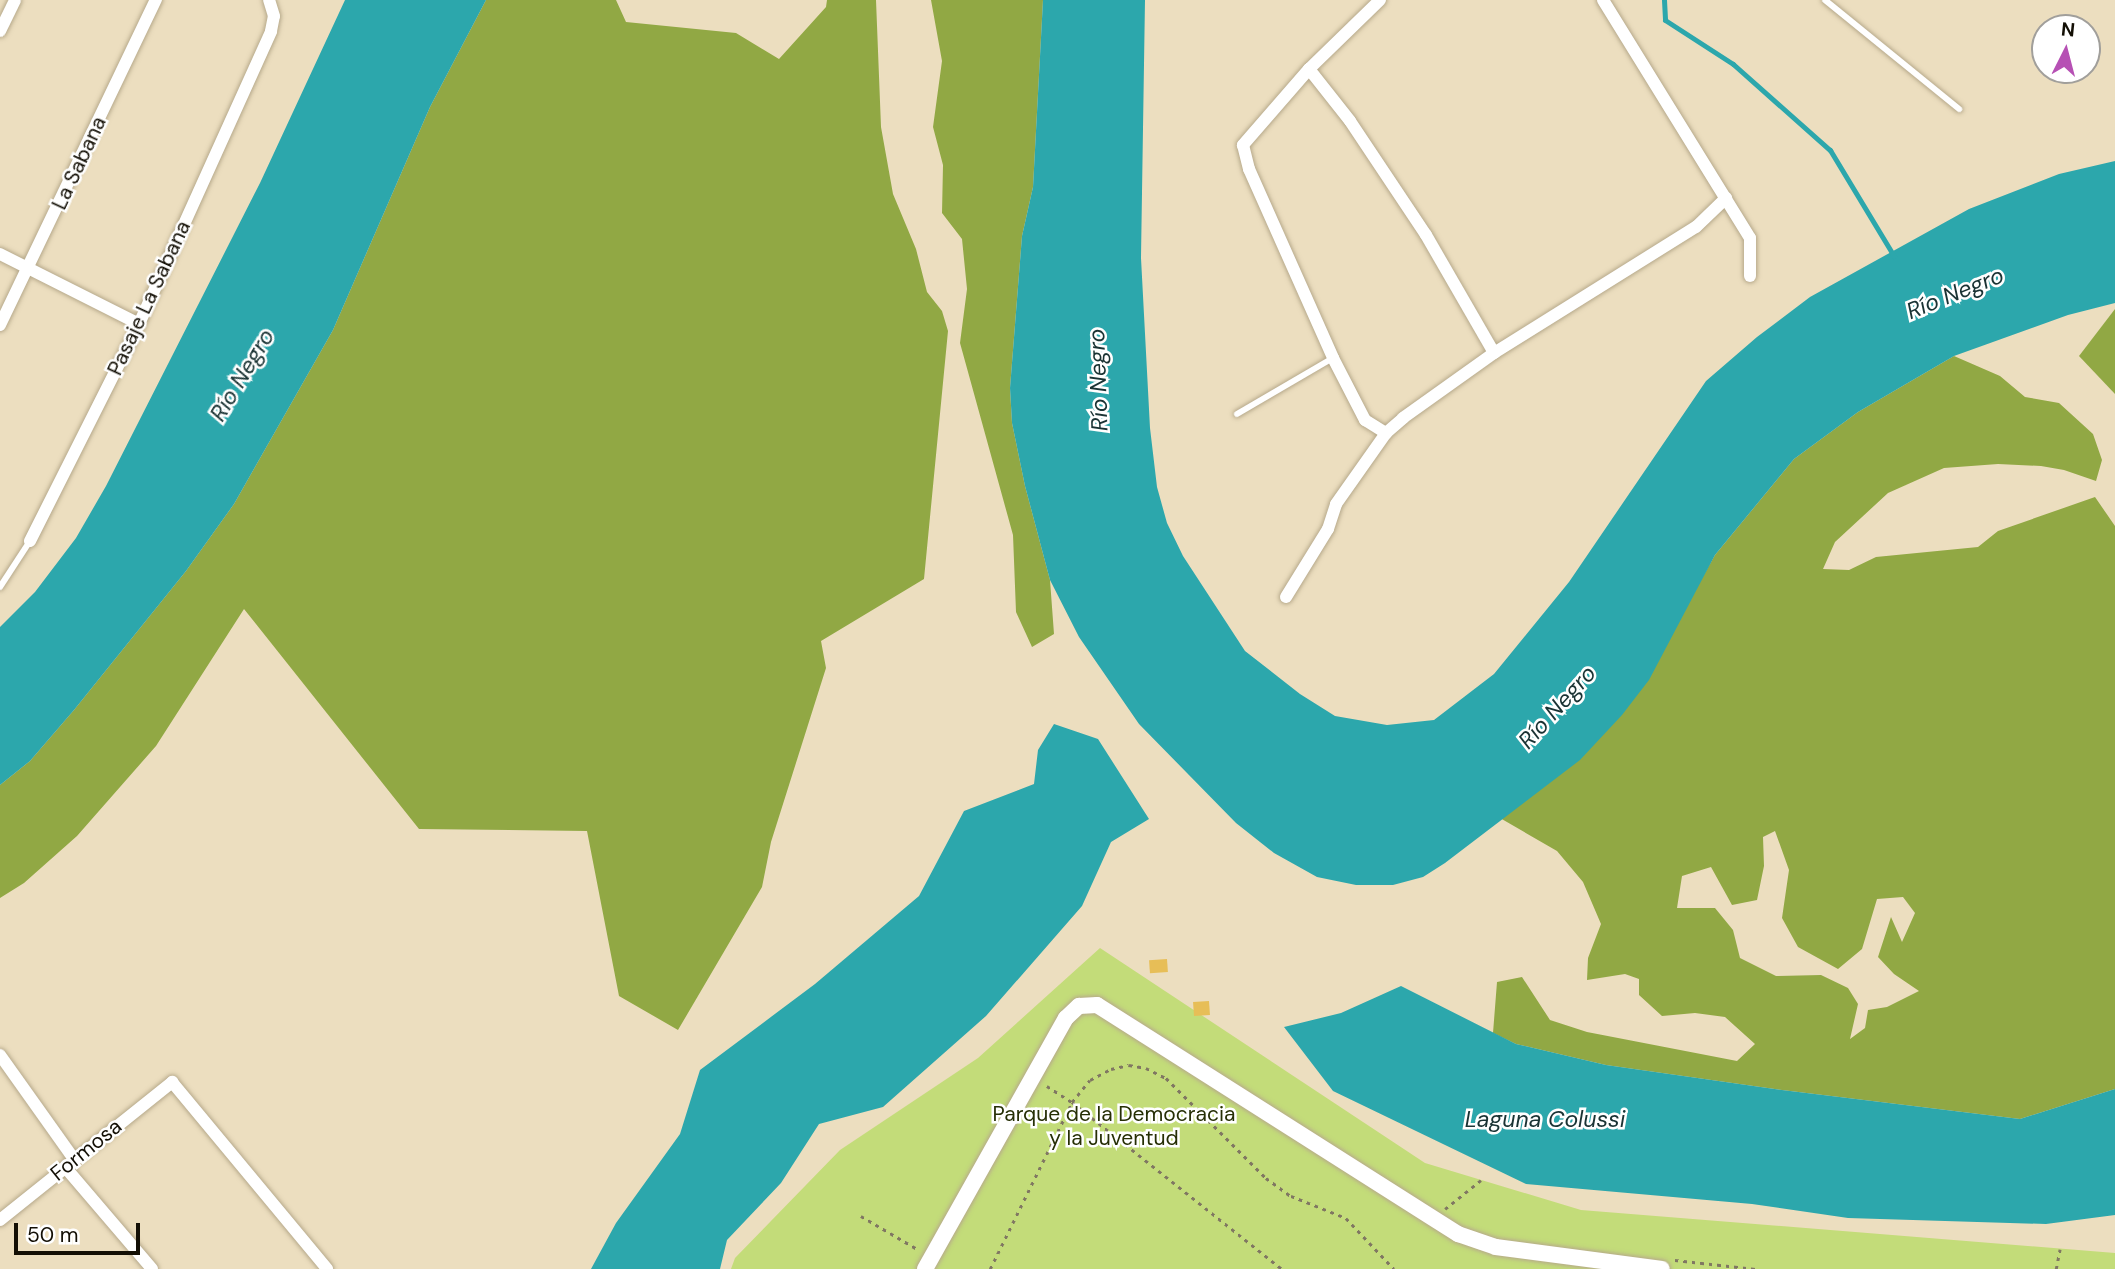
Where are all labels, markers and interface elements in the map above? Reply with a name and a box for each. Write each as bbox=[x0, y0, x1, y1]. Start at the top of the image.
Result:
north arrow bbox=[2031, 14, 2101, 84]
text: N bbox=[2060, 16, 2076, 43]
street label: La Sabana bbox=[47, 112, 111, 214]
street label: Pasaje La Sabana bbox=[102, 217, 196, 379]
water label: Río Negro bbox=[1902, 261, 2008, 325]
water label: Río Negro bbox=[204, 324, 280, 426]
water label: Río Negro bbox=[1082, 328, 1114, 432]
water label: Río Negro bbox=[1512, 660, 1602, 754]
park label: Parque de la Democracia y la Juventud bbox=[993, 1101, 1235, 1151]
water label: Laguna Colussi bbox=[1465, 1105, 1625, 1133]
street label: Formosa bbox=[45, 1114, 127, 1186]
scale bar bbox=[18, 1210, 144, 1254]
text: 50 m bbox=[27, 1221, 78, 1249]

